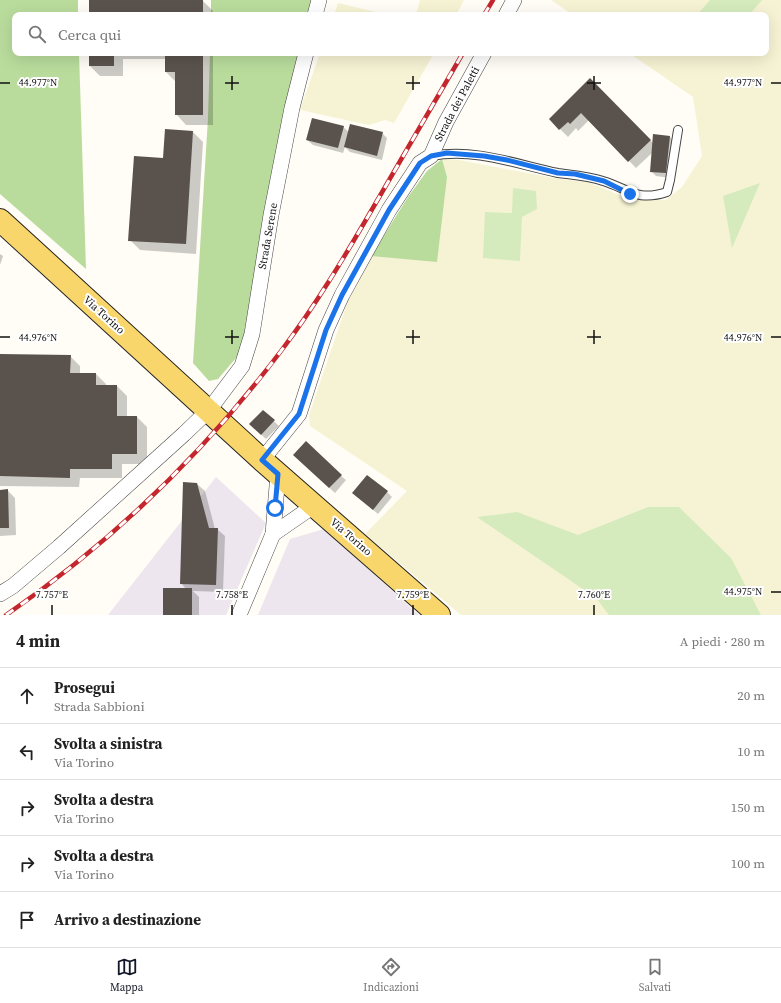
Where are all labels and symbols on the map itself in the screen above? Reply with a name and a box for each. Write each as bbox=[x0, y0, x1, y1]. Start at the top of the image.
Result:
street label: Strada dei Paletti bbox=[431, 64, 483, 144]
text: 44.977°N bbox=[19, 76, 57, 89]
text: 44.977°N bbox=[724, 76, 762, 89]
route end bbox=[621, 185, 639, 203]
street label: Strada Serene bbox=[255, 201, 281, 270]
street label: Via Torino bbox=[80, 292, 128, 338]
text: 44.976°N bbox=[19, 331, 57, 344]
text: 44.976°N bbox=[724, 331, 762, 344]
route start bbox=[266, 499, 284, 517]
street label: Via Torino bbox=[327, 515, 375, 559]
text: 44.975°N bbox=[724, 585, 762, 598]
text: 7.757°E bbox=[36, 588, 68, 601]
text: 7.758°E bbox=[216, 588, 248, 601]
text: 7.759°E bbox=[397, 588, 429, 601]
text: 7.760°E bbox=[578, 588, 610, 601]

